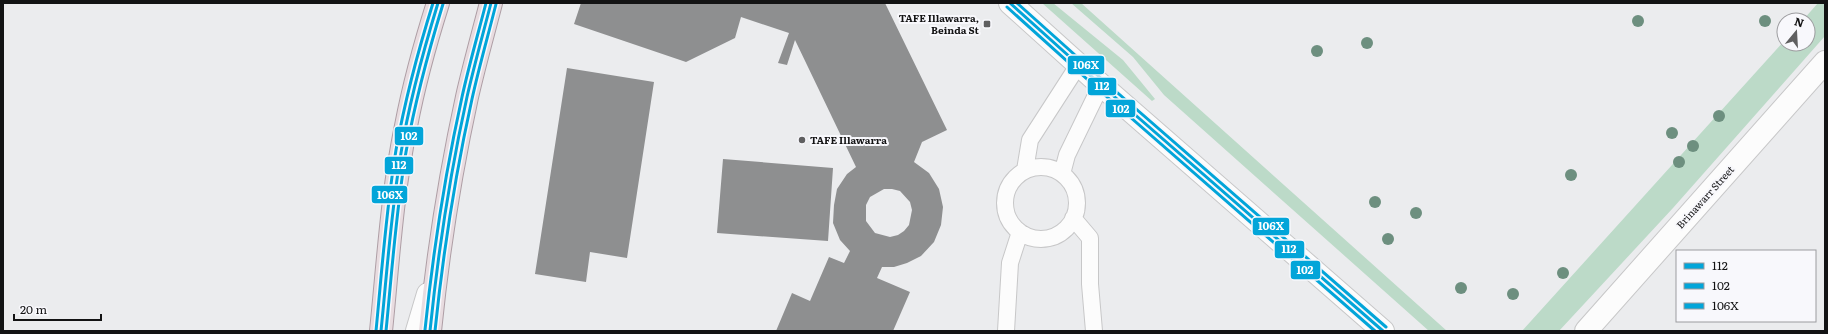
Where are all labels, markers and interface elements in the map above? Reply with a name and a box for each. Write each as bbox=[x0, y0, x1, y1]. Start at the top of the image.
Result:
place label: TAFE Illawarra, Beinda St bbox=[899, 10, 980, 37]
north arrow bbox=[1776, 12, 1816, 52]
text: N bbox=[1793, 13, 1806, 31]
marker: TAFE Illawarra, Beinda St bbox=[982, 19, 992, 29]
line badge: 106X bbox=[1067, 55, 1105, 75]
text: 106X bbox=[1073, 56, 1100, 72]
line badge: 112 bbox=[1087, 77, 1117, 96]
text: 112 bbox=[1094, 77, 1110, 93]
line badge: 102 bbox=[1105, 99, 1136, 118]
text: 102 bbox=[1112, 100, 1130, 116]
line badge: 102 bbox=[394, 126, 424, 146]
text: 102 bbox=[400, 127, 418, 143]
place label: TAFE Illawarra bbox=[810, 132, 887, 147]
marker: TAFE Illawarra bbox=[797, 135, 807, 145]
line badge: 112 bbox=[384, 156, 414, 175]
text: 112 bbox=[391, 156, 407, 172]
street label: Brinawarr Street bbox=[1672, 162, 1737, 231]
line badge: 106X bbox=[371, 185, 408, 204]
text: 106X bbox=[377, 186, 404, 202]
line badge: 106X bbox=[1252, 217, 1290, 236]
text: 106X bbox=[1258, 217, 1285, 233]
line badge: 112 bbox=[1274, 240, 1305, 259]
text: 112 bbox=[1281, 240, 1297, 256]
legend bbox=[1676, 250, 1816, 322]
text: 112 bbox=[1712, 256, 1728, 274]
line badge: 102 bbox=[1290, 260, 1321, 280]
text: 102 bbox=[1296, 261, 1314, 277]
text: 102 bbox=[1712, 276, 1730, 294]
scale bar bbox=[14, 296, 101, 322]
text: 106X bbox=[1712, 296, 1739, 314]
text: 20 m bbox=[20, 300, 47, 318]

